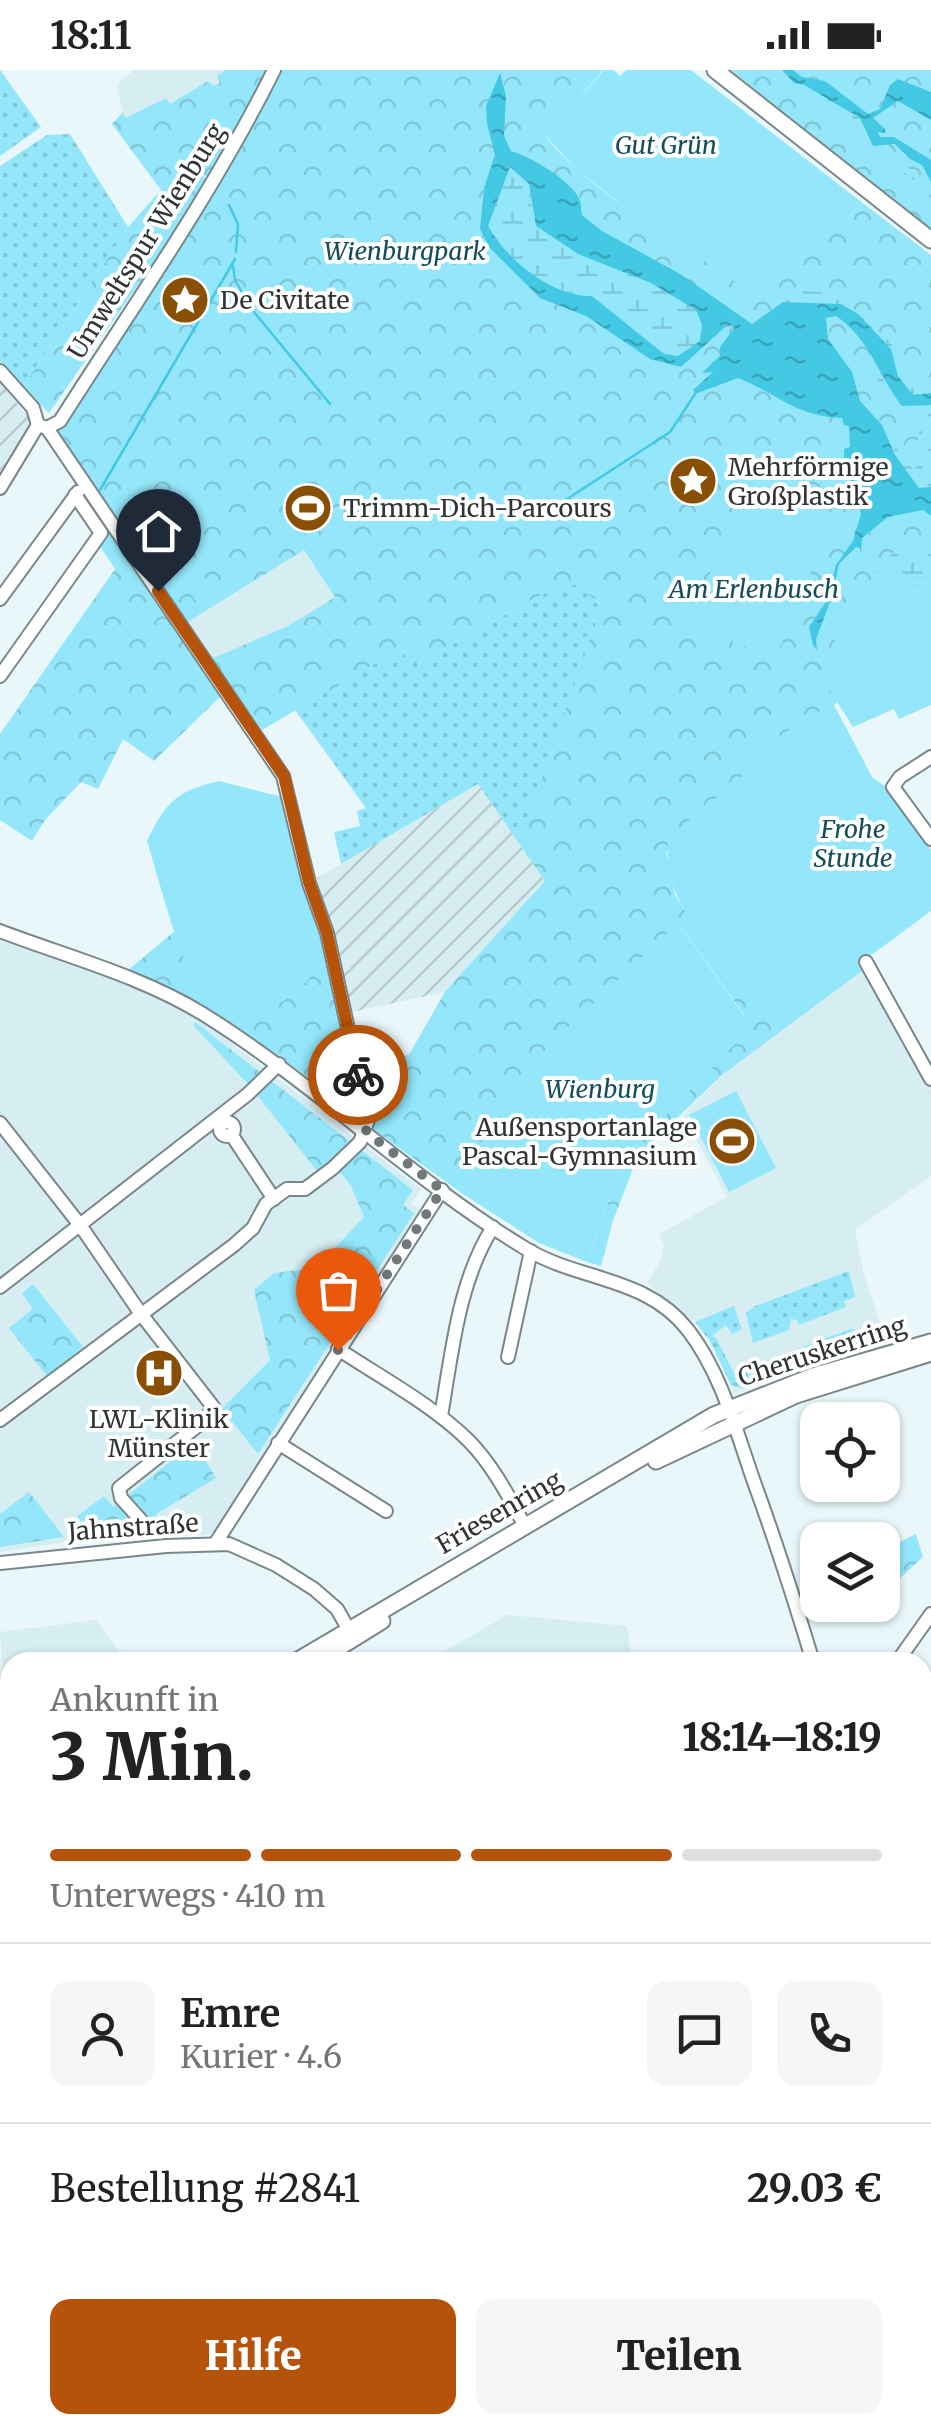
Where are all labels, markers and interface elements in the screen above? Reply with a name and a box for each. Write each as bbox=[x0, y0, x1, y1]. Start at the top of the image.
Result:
text: 18:11 bbox=[50, 12, 132, 59]
street label: Umweltspur Wienburg bbox=[60, 117, 232, 365]
park label: Gut Grün bbox=[615, 129, 717, 161]
park label: Wienburgpark bbox=[324, 235, 486, 267]
place icon: De Civitate bbox=[159, 274, 211, 326]
place label: De Civitate bbox=[220, 284, 350, 316]
place label: Mehrförmige Großplastik bbox=[728, 451, 889, 512]
place icon: Mehrförmige Großplastik bbox=[667, 455, 719, 507]
sports icon: Trimm-Dich-Parcours bbox=[282, 482, 334, 534]
pin bbox=[116, 489, 201, 592]
place label: Trimm-Dich-Parcours bbox=[343, 492, 612, 524]
icon: home bbox=[131, 504, 186, 559]
park label: Am Erlenbusch bbox=[667, 573, 839, 605]
park label: Frohe Stunde bbox=[814, 813, 892, 874]
courier bbox=[308, 1025, 408, 1125]
icon: bike bbox=[331, 1048, 386, 1103]
park label: Wienburg bbox=[545, 1073, 655, 1105]
place label: Außensportanlage Pascal-Gymnasium bbox=[462, 1111, 697, 1172]
sports icon: Außensportanlage Pascal-Gymnasium bbox=[706, 1115, 758, 1167]
pin bbox=[296, 1248, 381, 1351]
icon: bag bbox=[311, 1263, 366, 1318]
street label: Cheruskerring bbox=[734, 1309, 910, 1393]
hospital icon: LWL-Klinik Münster bbox=[133, 1347, 185, 1399]
map controls bbox=[800, 1402, 900, 1622]
button: locate bbox=[800, 1402, 900, 1502]
place label: LWL-Klinik Münster bbox=[89, 1403, 229, 1464]
street label: Friesenring bbox=[430, 1463, 568, 1561]
street label: Jahnstraße bbox=[65, 1506, 200, 1548]
button: layers bbox=[800, 1522, 900, 1622]
text: Ankunft in bbox=[50, 1680, 219, 1720]
text: 18:14–18:19 bbox=[682, 1714, 882, 1761]
text: 3 Min. bbox=[50, 1716, 254, 1798]
text: Unterwegs · 410 m bbox=[50, 1876, 326, 1916]
button: person bbox=[50, 1981, 155, 2086]
button: chat bbox=[647, 1981, 752, 2086]
button: phone bbox=[777, 1981, 882, 2086]
text: Emre bbox=[180, 1990, 280, 2037]
text: Kurier · 4.6 bbox=[180, 2037, 342, 2077]
text: Bestellung #2841 bbox=[50, 2165, 360, 2212]
text: 29.03 € bbox=[747, 2165, 882, 2212]
button: Hilfe bbox=[50, 2299, 456, 2414]
button: Teilen bbox=[476, 2299, 882, 2414]

